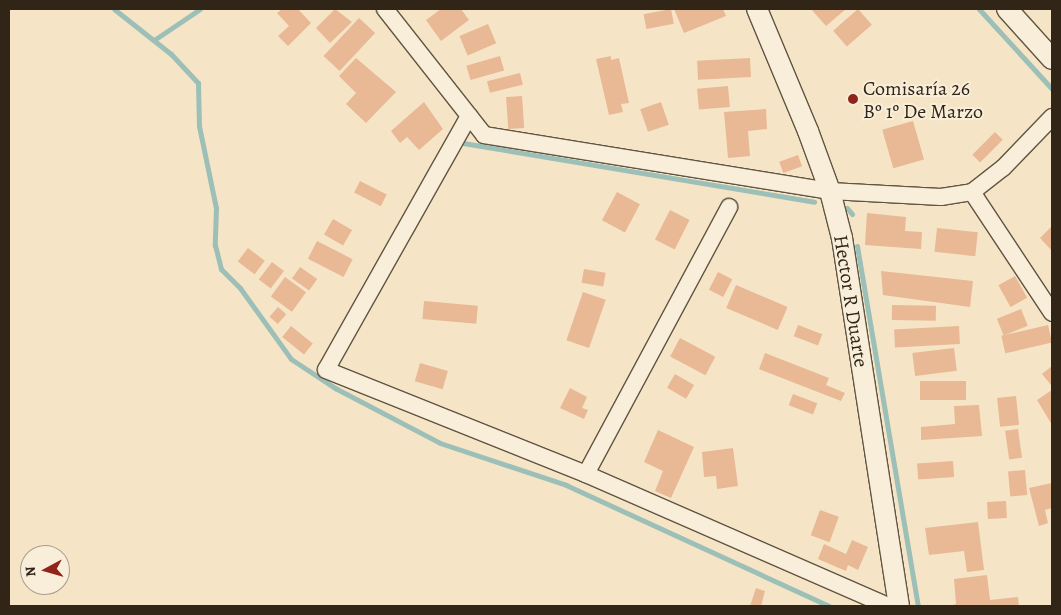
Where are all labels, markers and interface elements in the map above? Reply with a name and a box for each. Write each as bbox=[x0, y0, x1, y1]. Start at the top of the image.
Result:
place label: Comisaría 26 Bº 1º De Marzo bbox=[863, 76, 983, 123]
marker: Comisaría 26 Bº 1º De Marzo bbox=[847, 93, 859, 105]
street label: Hector R Duarte bbox=[829, 233, 873, 369]
north arrow bbox=[20, 545, 70, 595]
text: N bbox=[21, 565, 41, 578]

